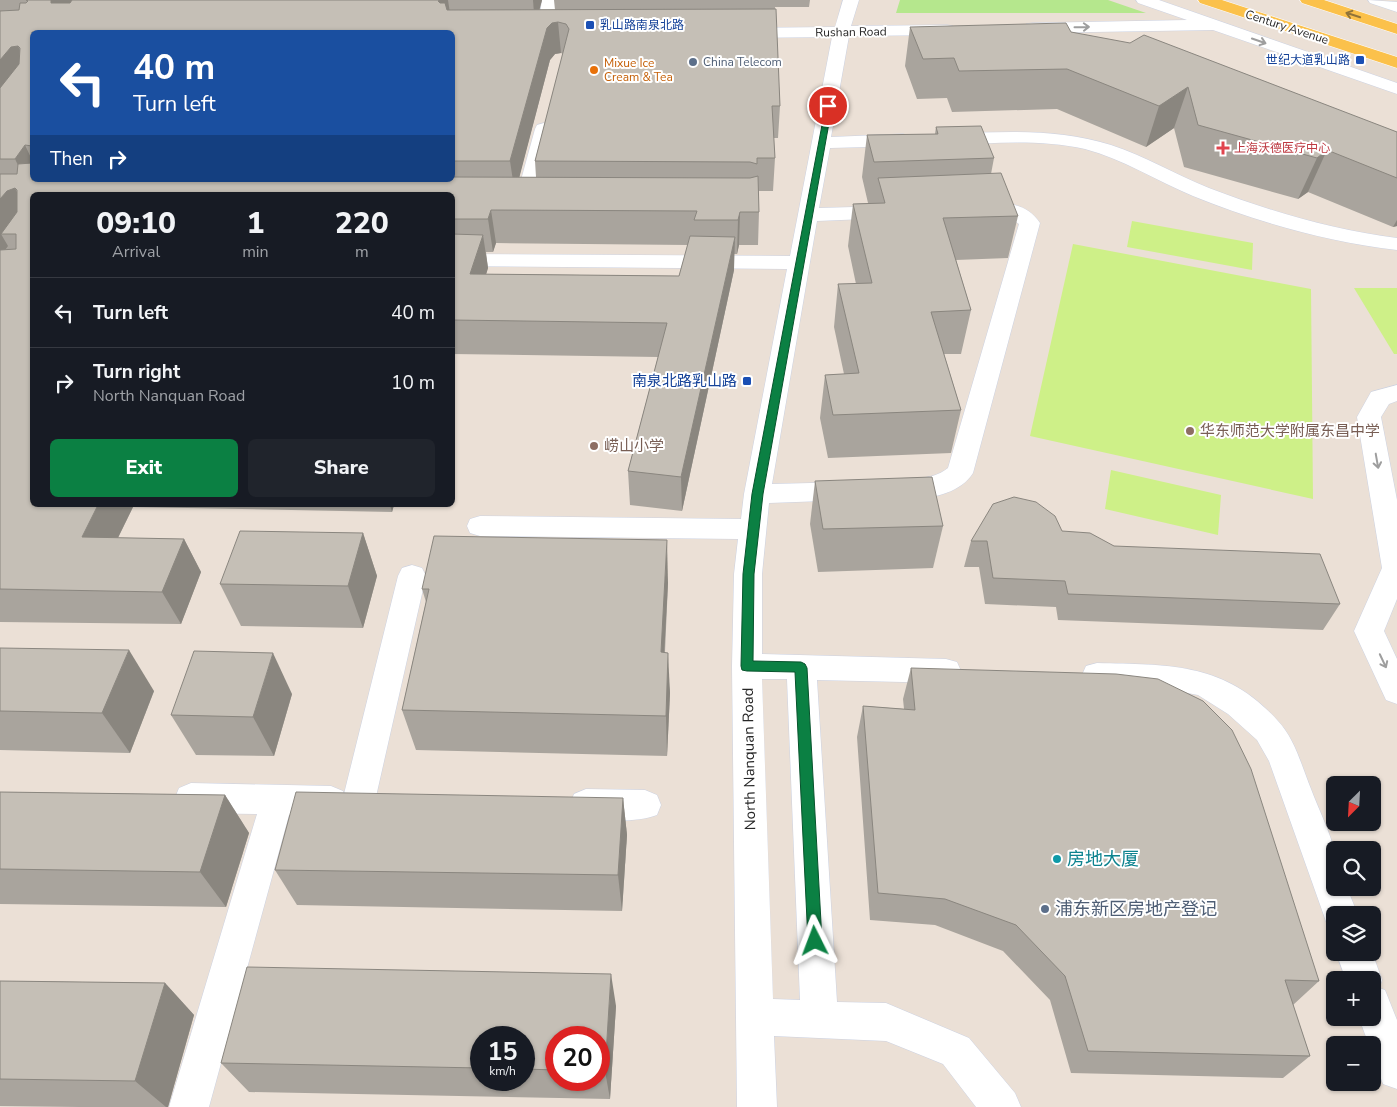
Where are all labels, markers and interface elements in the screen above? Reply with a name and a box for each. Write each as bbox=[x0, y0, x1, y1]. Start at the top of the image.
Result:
street label: Century Avenue bbox=[1243, 6, 1331, 48]
one-way arrow bbox=[1345, 9, 1361, 19]
place label: 乳山路南泉北路 bbox=[600, 17, 684, 33]
marker: 乳山路南泉北路 bbox=[584, 19, 596, 31]
one-way arrow bbox=[1074, 22, 1090, 32]
street label: Rushan Road bbox=[815, 23, 887, 41]
one-way arrow bbox=[1251, 37, 1267, 46]
text: 40 m bbox=[133, 44, 215, 91]
icon: left bbox=[50, 50, 115, 115]
place label: 世纪大道乳山路 bbox=[1266, 52, 1350, 68]
place label: China Telecom bbox=[703, 54, 782, 70]
marker: 世纪大道乳山路 bbox=[1354, 54, 1366, 66]
place label: Mixue Ice Cream & Tea bbox=[604, 55, 673, 85]
marker: China Telecom bbox=[687, 56, 699, 68]
marker: Mixue Ice Cream & Tea bbox=[588, 64, 600, 76]
pin bbox=[807, 85, 849, 127]
text: Turn left bbox=[133, 89, 216, 119]
icon: arrive bbox=[814, 92, 842, 120]
place label: 上海沃德医疗中心 bbox=[1234, 140, 1330, 156]
marker: 上海沃德医疗中心 bbox=[1216, 141, 1230, 155]
icon: right bbox=[103, 145, 131, 173]
text: Then bbox=[50, 146, 93, 172]
text: 09:10 bbox=[96, 203, 176, 244]
text: 1 bbox=[246, 203, 264, 244]
text: 220 bbox=[335, 203, 389, 244]
text: Arrival bbox=[112, 241, 160, 263]
text: min bbox=[242, 241, 269, 263]
text: m bbox=[355, 241, 369, 263]
icon: left bbox=[50, 299, 78, 327]
text: Turn left bbox=[93, 300, 168, 326]
text: 40 m bbox=[391, 300, 435, 326]
text: Turn right bbox=[93, 359, 180, 385]
icon: right bbox=[50, 369, 78, 397]
text: 10 m bbox=[391, 370, 435, 396]
place label: 南泉北路乳山路 bbox=[632, 371, 737, 391]
marker: 南泉北路乳山路 bbox=[741, 375, 753, 387]
text: North Nanquan Road bbox=[93, 385, 245, 407]
place label: 华东师范大学附属东昌中学 bbox=[1200, 421, 1380, 441]
marker: 华东师范大学附属东昌中学 bbox=[1184, 425, 1196, 437]
place label: 崂山小学 bbox=[604, 436, 664, 456]
button: Exit bbox=[50, 439, 238, 497]
button: Share bbox=[248, 439, 435, 497]
marker: 崂山小学 bbox=[588, 440, 600, 452]
one-way arrow bbox=[1373, 452, 1382, 468]
one-way arrow bbox=[1379, 653, 1388, 668]
street label: North Nanquan Road bbox=[738, 687, 760, 831]
north arrow bbox=[1326, 776, 1381, 831]
map controls bbox=[1326, 776, 1381, 1091]
button: search bbox=[1326, 841, 1381, 896]
place label: 房地大厦 bbox=[1067, 847, 1139, 871]
marker: 房地大厦 bbox=[1051, 853, 1063, 865]
place label: 浦东新区房地产登记 bbox=[1055, 897, 1217, 921]
marker: 浦东新区房地产登记 bbox=[1039, 903, 1051, 915]
button: layers bbox=[1326, 906, 1381, 961]
position arrow bbox=[788, 914, 840, 966]
button: + bbox=[1326, 971, 1381, 1026]
speed limit sign: 20 bbox=[545, 1026, 610, 1091]
text: 15 bbox=[487, 1035, 518, 1069]
button: − bbox=[1326, 1036, 1381, 1091]
text: km/h bbox=[489, 1063, 516, 1079]

